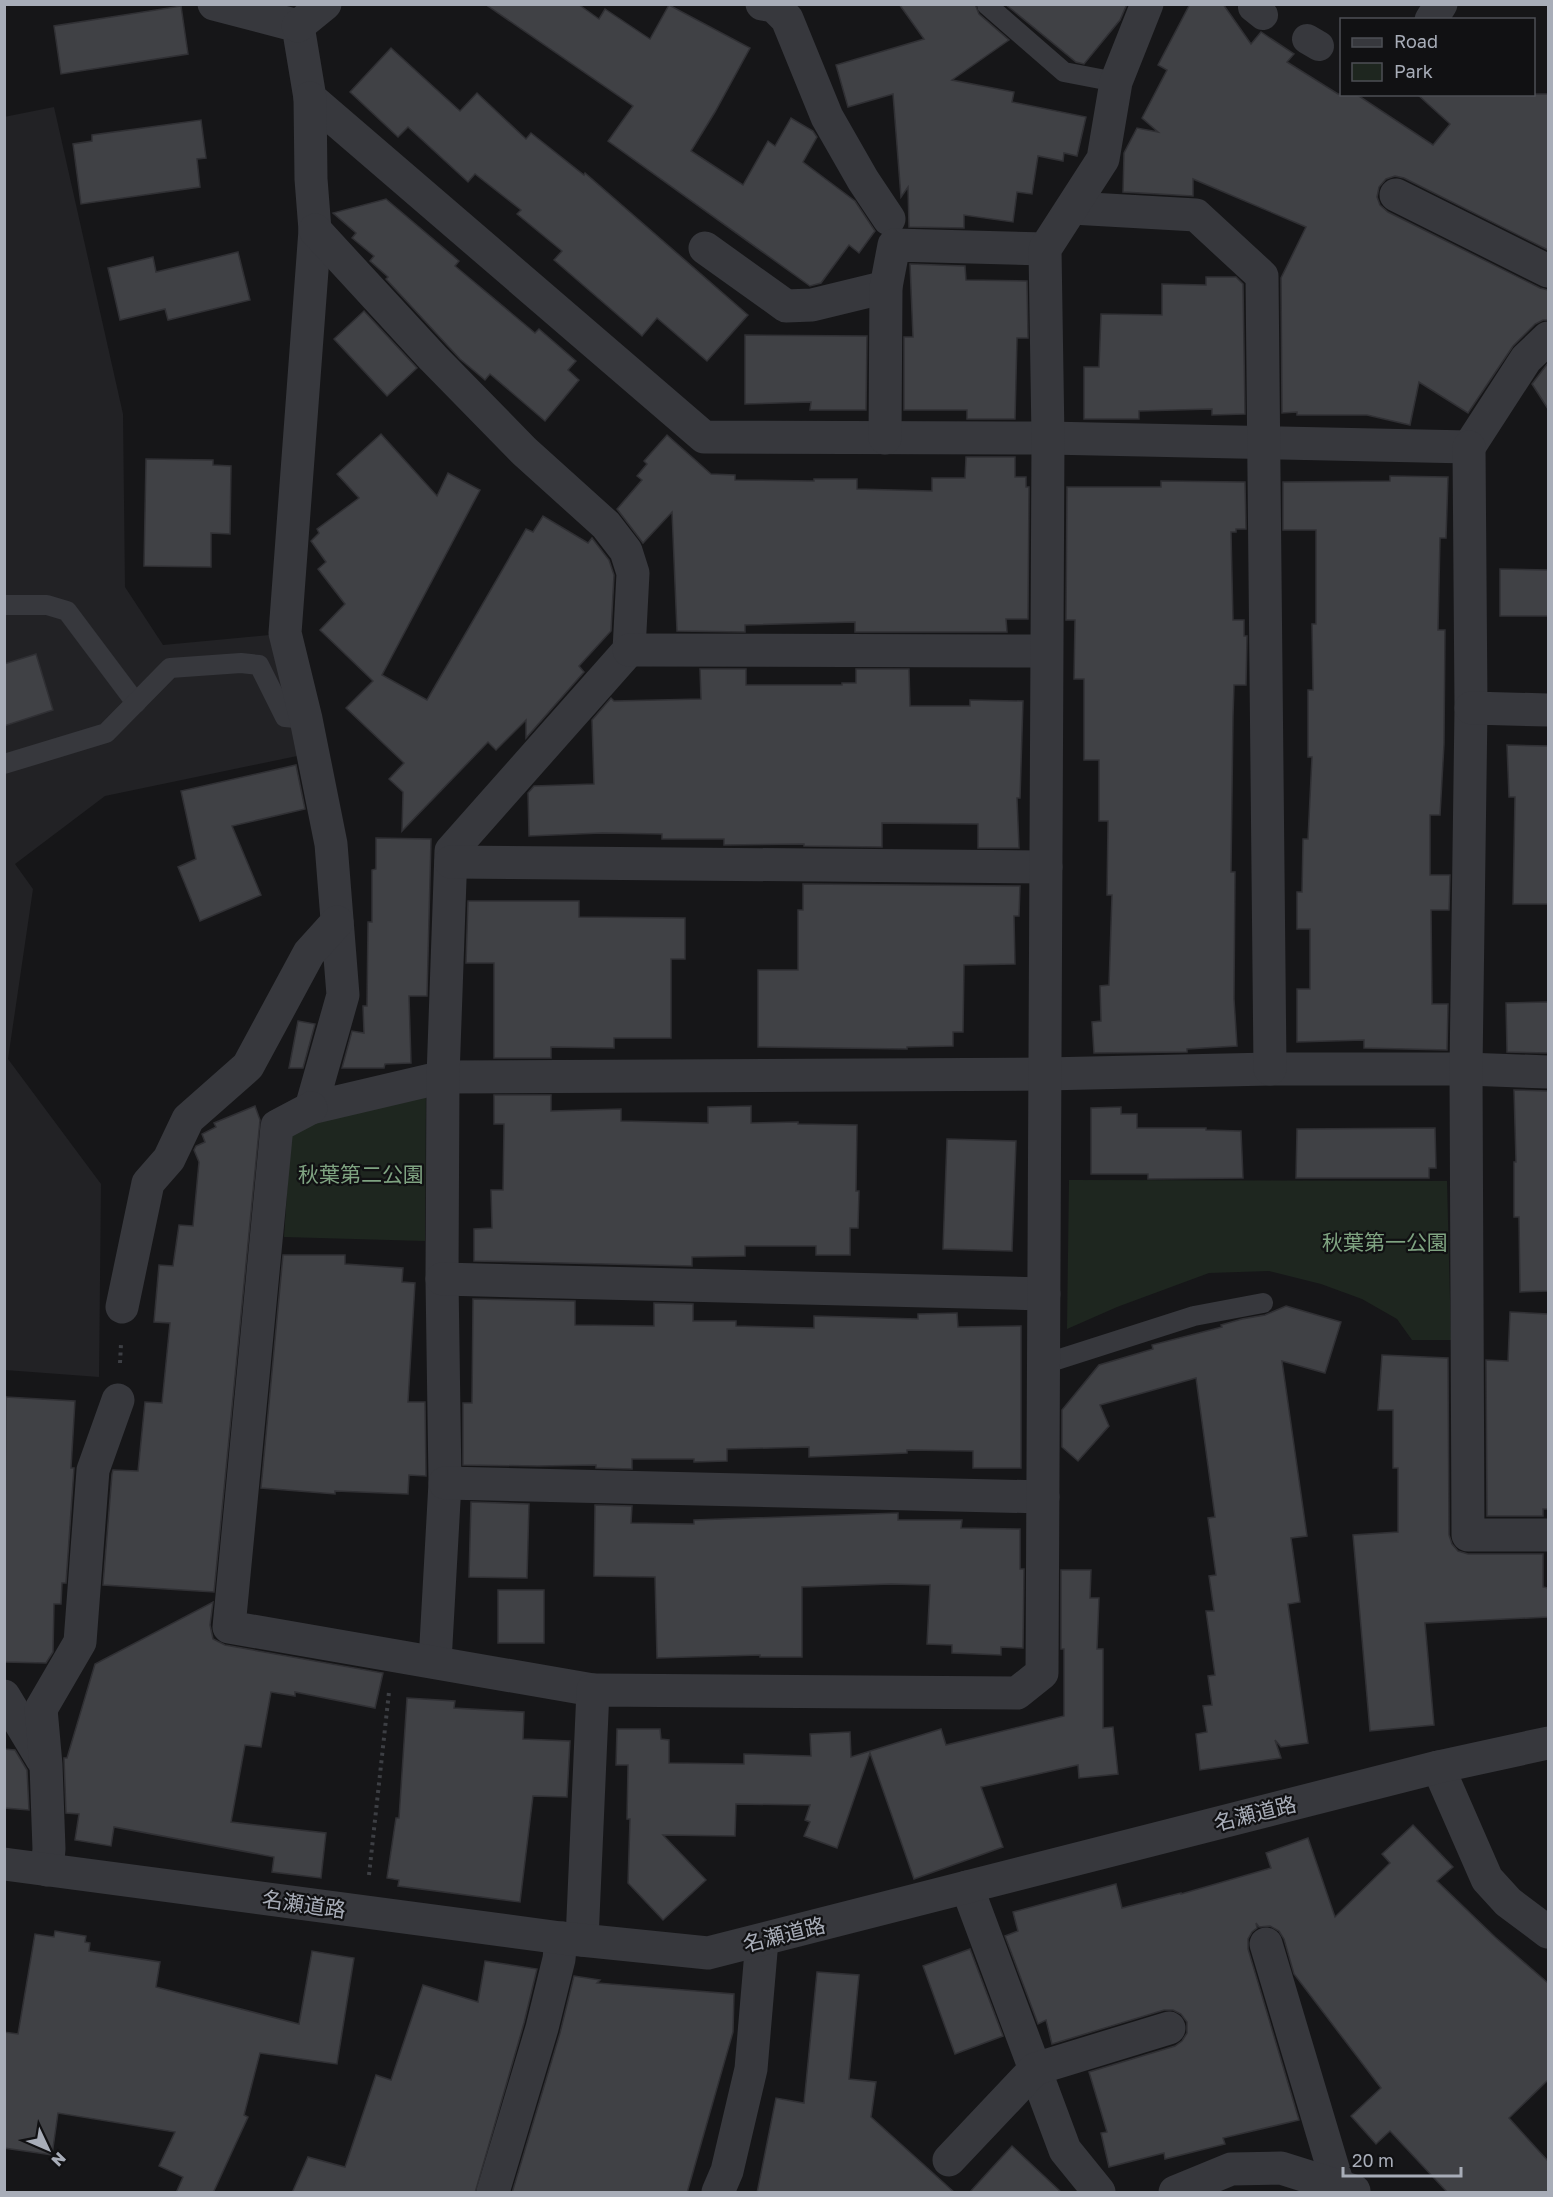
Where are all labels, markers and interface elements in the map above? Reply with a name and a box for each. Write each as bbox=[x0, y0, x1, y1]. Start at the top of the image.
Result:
legend bbox=[1340, 18, 1535, 96]
text: Road bbox=[1394, 30, 1438, 52]
text: Park bbox=[1394, 60, 1433, 82]
park label: 秋葉第二公園 bbox=[298, 1161, 424, 1187]
park label: 秋葉第一公園 bbox=[1322, 1229, 1448, 1255]
street label: 名瀬道路 bbox=[1211, 1790, 1299, 1836]
street label: 名瀬道路 bbox=[261, 1885, 347, 1923]
street label: 名瀬道路 bbox=[740, 1911, 828, 1957]
north arrow bbox=[18, 2119, 78, 2179]
scale bar bbox=[1343, 2140, 1462, 2178]
text: N bbox=[47, 2148, 70, 2171]
text: 20 m bbox=[1352, 2149, 1394, 2171]

